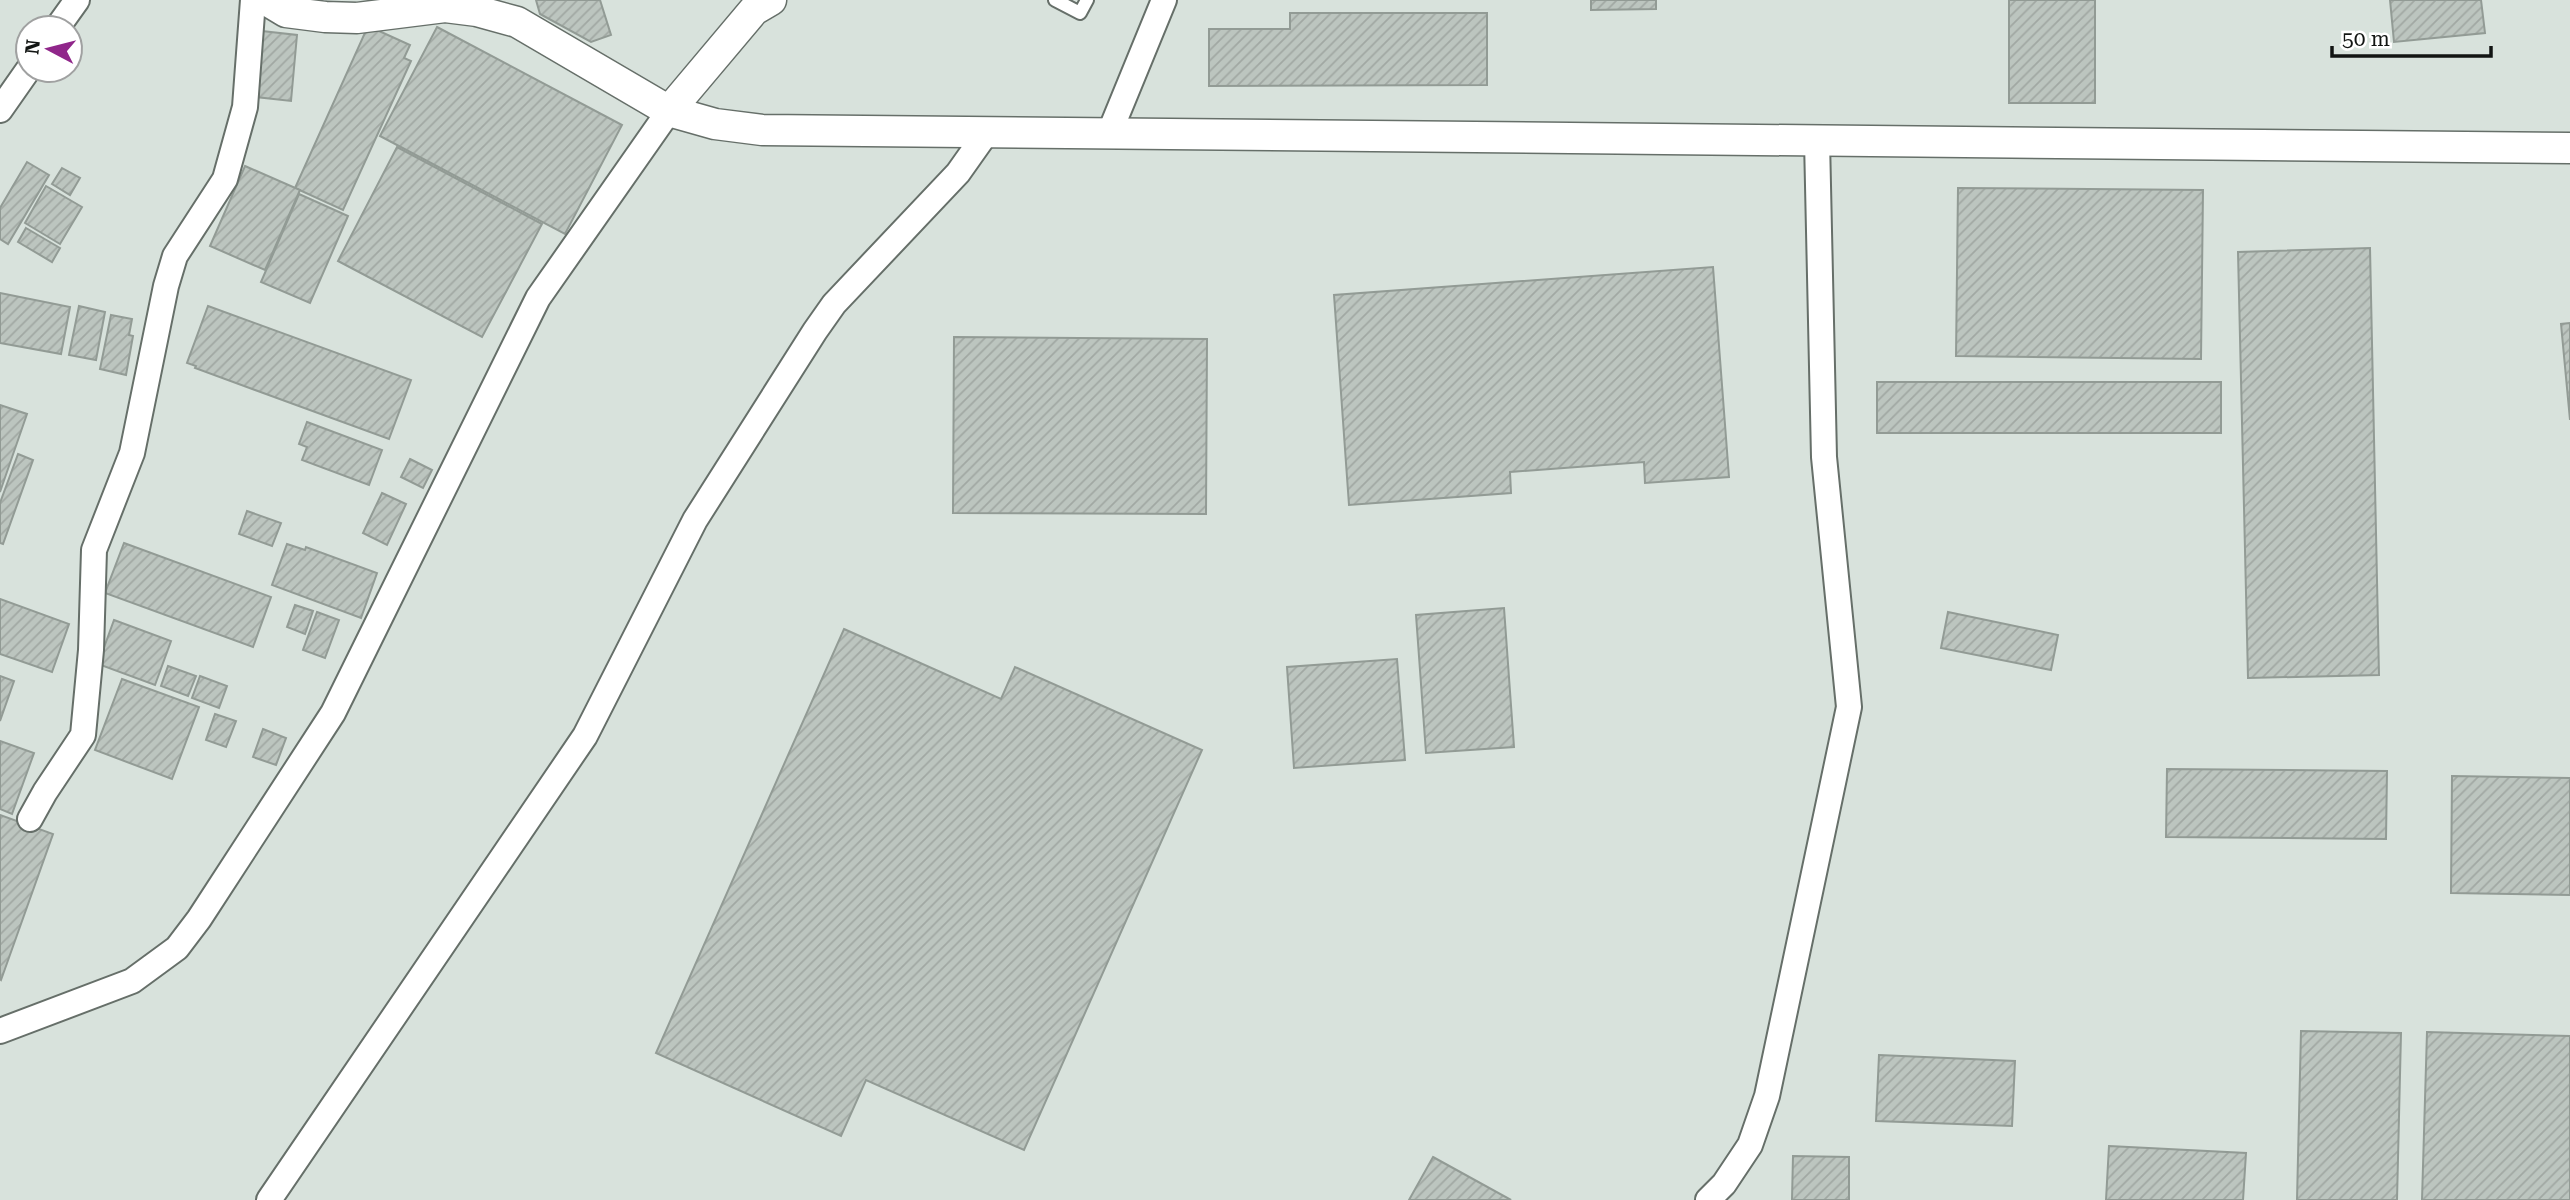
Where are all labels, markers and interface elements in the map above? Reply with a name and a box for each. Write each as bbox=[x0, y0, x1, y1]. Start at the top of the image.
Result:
north arrow bbox=[14, 14, 84, 84]
scale bar bbox=[2332, 14, 2491, 58]
text: 50 m bbox=[2342, 27, 2390, 51]
text: N bbox=[20, 38, 45, 56]

